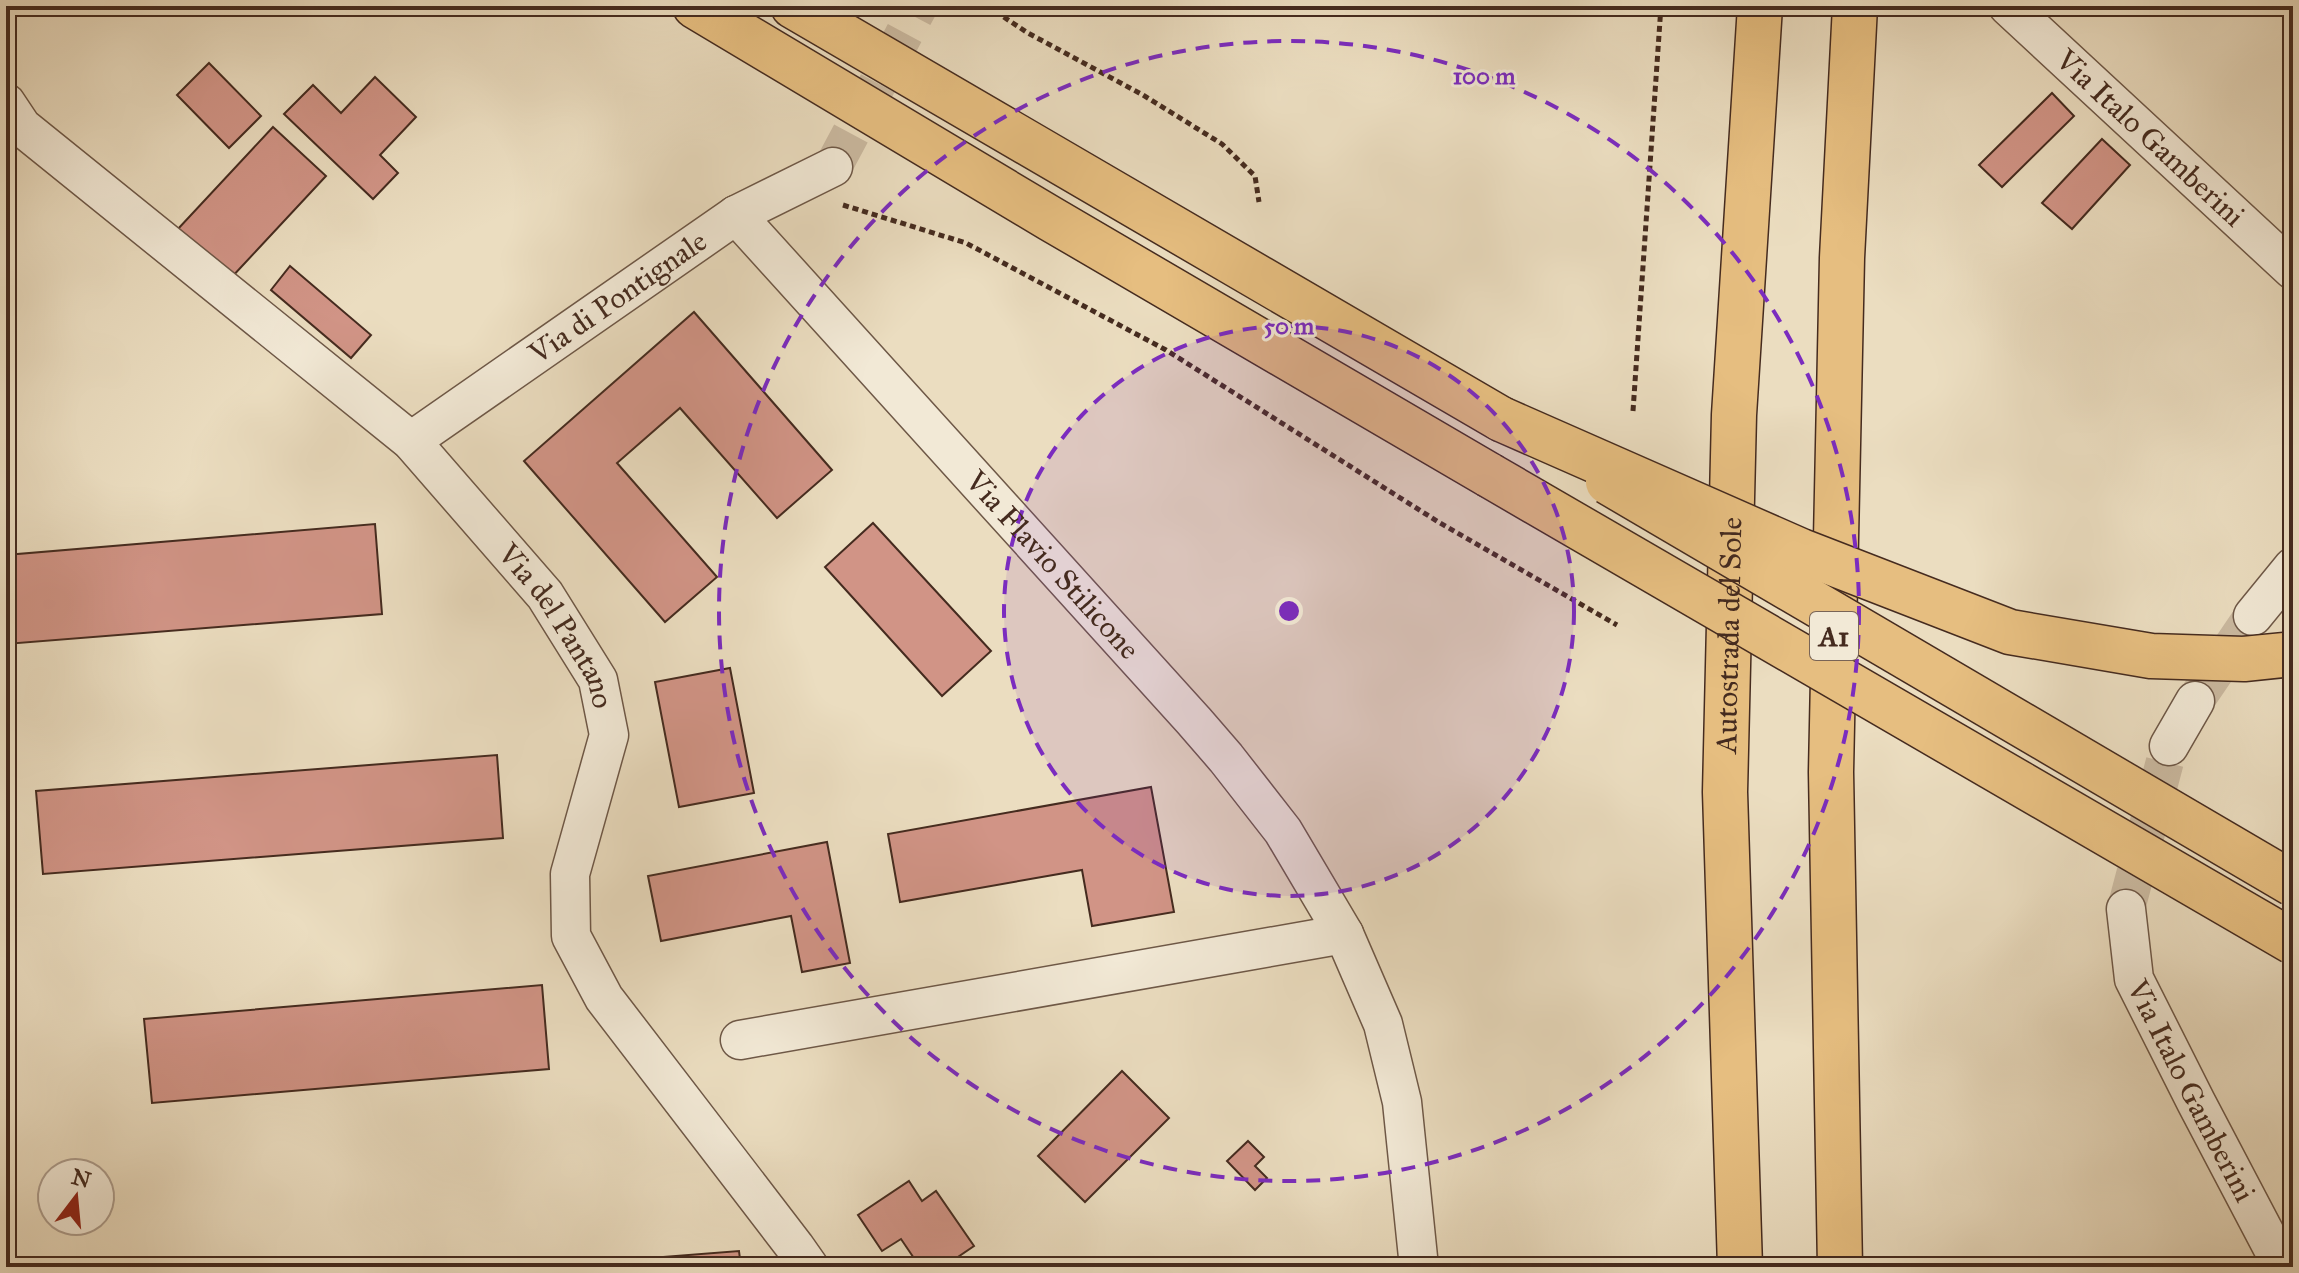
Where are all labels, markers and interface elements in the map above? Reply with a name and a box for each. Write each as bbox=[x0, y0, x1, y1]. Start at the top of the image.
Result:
street label: Via Italo Gamberini bbox=[2048, 41, 2252, 234]
text: 100 m bbox=[1453, 61, 1516, 91]
street label: Via di Pontignale bbox=[521, 223, 714, 372]
text: 50 m bbox=[1264, 311, 1315, 341]
street label: Via Flavio Stilicone bbox=[958, 462, 1147, 667]
street label: Autostrada del Sole bbox=[1708, 517, 1750, 756]
street label: Via del Pantano bbox=[490, 535, 621, 711]
centre of rings bbox=[1275, 597, 1303, 625]
road number: A1 bbox=[1810, 612, 1858, 660]
street label: Via Italo Gamberini bbox=[2119, 973, 2263, 1208]
north arrow bbox=[36, 1157, 116, 1237]
text: N bbox=[69, 1163, 94, 1194]

